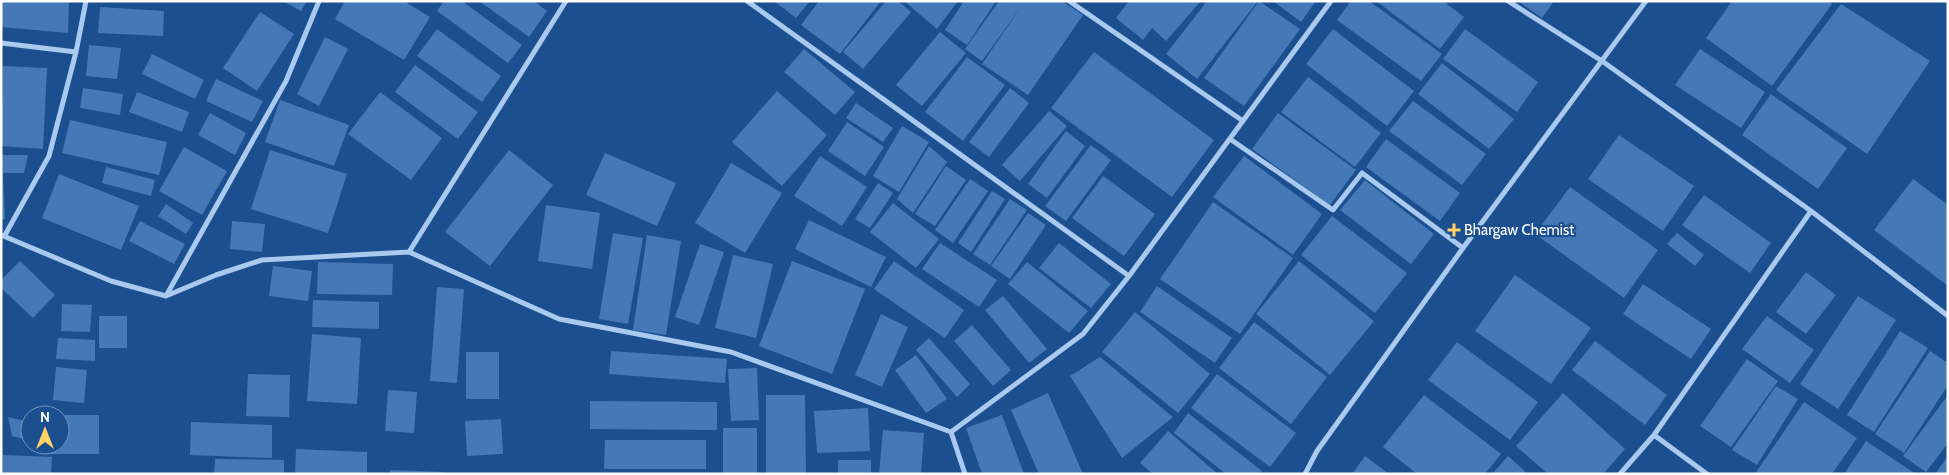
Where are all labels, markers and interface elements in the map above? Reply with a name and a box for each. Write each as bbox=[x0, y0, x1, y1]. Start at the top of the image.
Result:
place label: Bhargaw Chemist bbox=[1464, 221, 1574, 239]
marker: Bhargaw Chemist bbox=[1448, 224, 1460, 236]
north arrow bbox=[20, 405, 70, 455]
text: N bbox=[40, 408, 50, 426]

